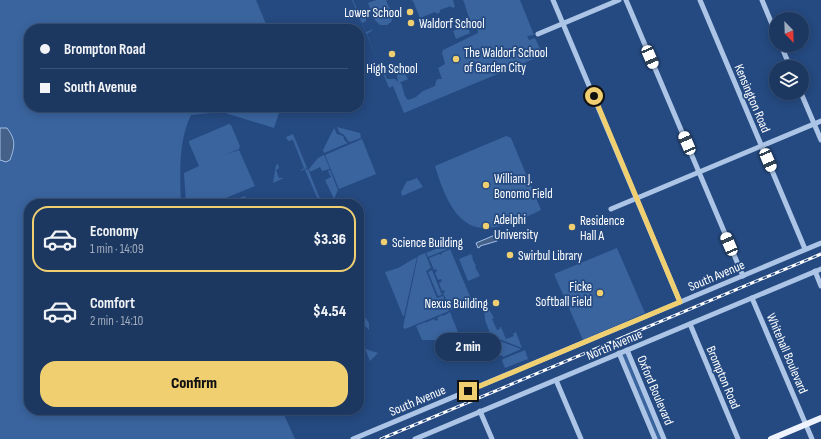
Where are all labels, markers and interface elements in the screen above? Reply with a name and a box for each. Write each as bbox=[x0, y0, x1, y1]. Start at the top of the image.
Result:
place label: Lower School bbox=[344, 5, 402, 21]
marker: Lower School bbox=[405, 7, 415, 17]
north arrow bbox=[769, 12, 809, 52]
map controls bbox=[769, 12, 809, 100]
place label: Waldorf School bbox=[419, 16, 485, 32]
marker: Waldorf School bbox=[406, 18, 416, 28]
text: Brompton Road bbox=[64, 40, 145, 59]
car bbox=[640, 44, 660, 70]
place label: The Waldorf School of Garden City bbox=[464, 45, 548, 76]
marker: High School bbox=[387, 49, 397, 59]
marker: The Waldorf School of Garden City bbox=[451, 54, 461, 64]
button: layers bbox=[769, 60, 809, 100]
place label: High School bbox=[366, 61, 418, 77]
street label: Kensington Road bbox=[730, 62, 774, 135]
text: South Avenue bbox=[64, 78, 137, 97]
route start bbox=[585, 87, 603, 105]
car bbox=[677, 130, 697, 156]
car bbox=[758, 147, 778, 173]
place label: William J. Bonomo Field bbox=[494, 171, 553, 202]
marker: William J. Bonomo Field bbox=[481, 180, 491, 190]
place label: Adelphi University bbox=[493, 212, 538, 243]
place label: Residence Hall A bbox=[580, 213, 625, 244]
icon: car bbox=[42, 221, 78, 257]
marker: Adelphi University bbox=[481, 221, 491, 231]
text: Economy bbox=[90, 222, 139, 241]
marker: Residence Hall A bbox=[567, 222, 577, 232]
text: $3.36 bbox=[313, 230, 346, 249]
car bbox=[719, 231, 739, 257]
place label: Science Building bbox=[392, 235, 463, 251]
marker: Science Building bbox=[379, 237, 389, 247]
text: 1 min · 14:09 bbox=[90, 241, 144, 257]
place label: Swirbul Library bbox=[518, 248, 582, 264]
marker: Swirbul Library bbox=[505, 250, 515, 260]
street label: South Avenue bbox=[686, 257, 747, 295]
place label: Ficke Softball Field bbox=[535, 279, 592, 310]
marker: Ficke Softball Field bbox=[595, 288, 605, 298]
icon: car bbox=[42, 293, 78, 329]
text: Comfort bbox=[90, 294, 135, 313]
place label: Nexus Building bbox=[425, 296, 488, 312]
marker: Nexus Building bbox=[491, 298, 501, 308]
text: $4.54 bbox=[313, 302, 346, 321]
street label: Whitehall Boulevard bbox=[763, 311, 811, 396]
text: 2 min · 14:10 bbox=[90, 313, 143, 329]
street label: North Avenue bbox=[584, 326, 645, 364]
callout: 2 min bbox=[435, 333, 501, 361]
text: 2 min bbox=[455, 339, 481, 355]
street label: Brompton Road bbox=[703, 343, 744, 411]
street label: Oxford Boulevard bbox=[633, 353, 677, 428]
button: Confirm bbox=[40, 361, 348, 407]
street label: South Avenue bbox=[387, 382, 448, 420]
route end bbox=[459, 382, 477, 400]

